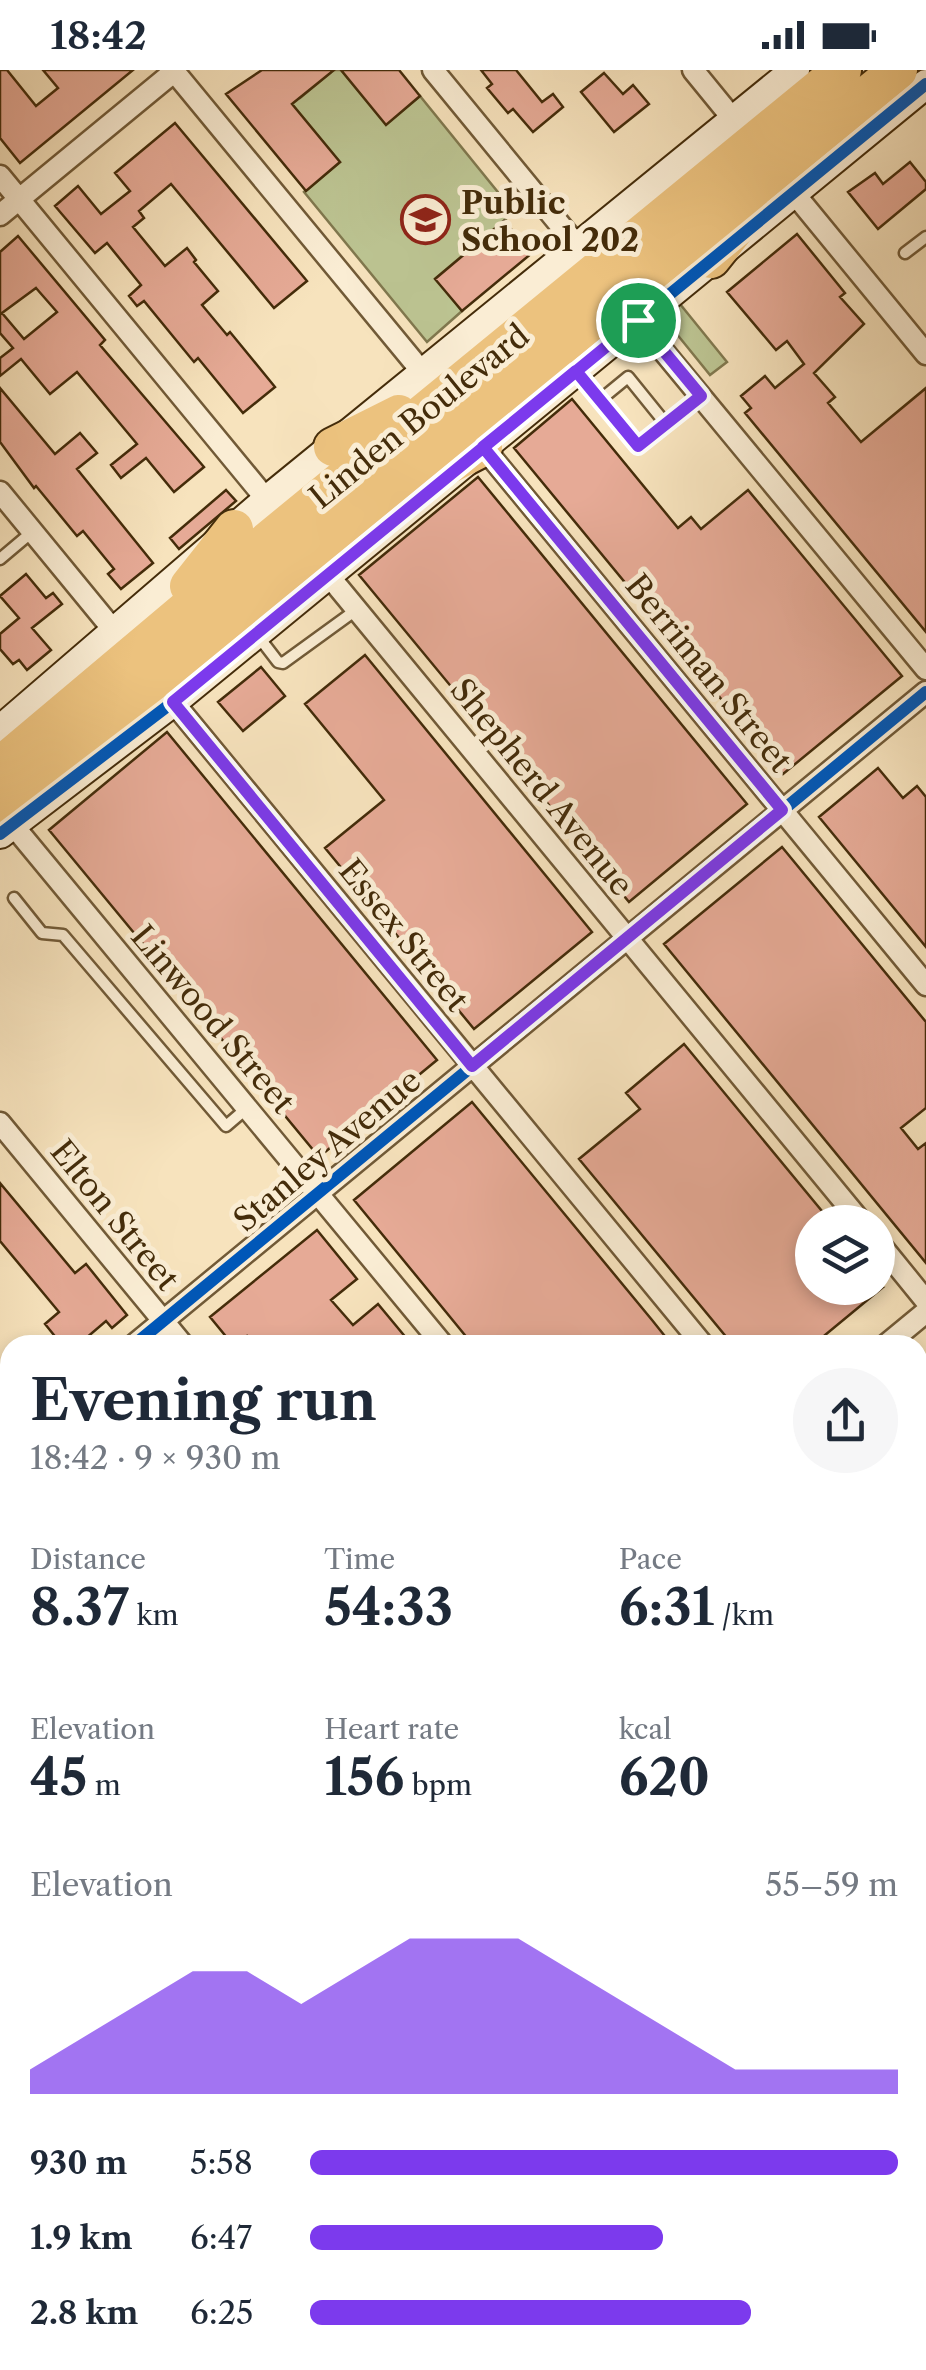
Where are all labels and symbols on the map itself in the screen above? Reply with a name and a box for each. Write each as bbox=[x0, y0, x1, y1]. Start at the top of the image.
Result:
place label: Public School 202 bbox=[461, 183, 639, 259]
school or university icon: Public School 202 bbox=[400, 194, 452, 246]
pin bbox=[596, 278, 681, 363]
street label: Linden Boulevard bbox=[301, 316, 537, 516]
street label: Berriman Street bbox=[617, 566, 801, 780]
street label: Shepherd Avenue bbox=[442, 670, 642, 904]
street label: Essex Street bbox=[331, 851, 477, 1019]
street label: Linwood Street bbox=[123, 917, 303, 1121]
street label: Stanley Avenue bbox=[226, 1061, 428, 1239]
street label: Elton Street bbox=[43, 1132, 188, 1298]

